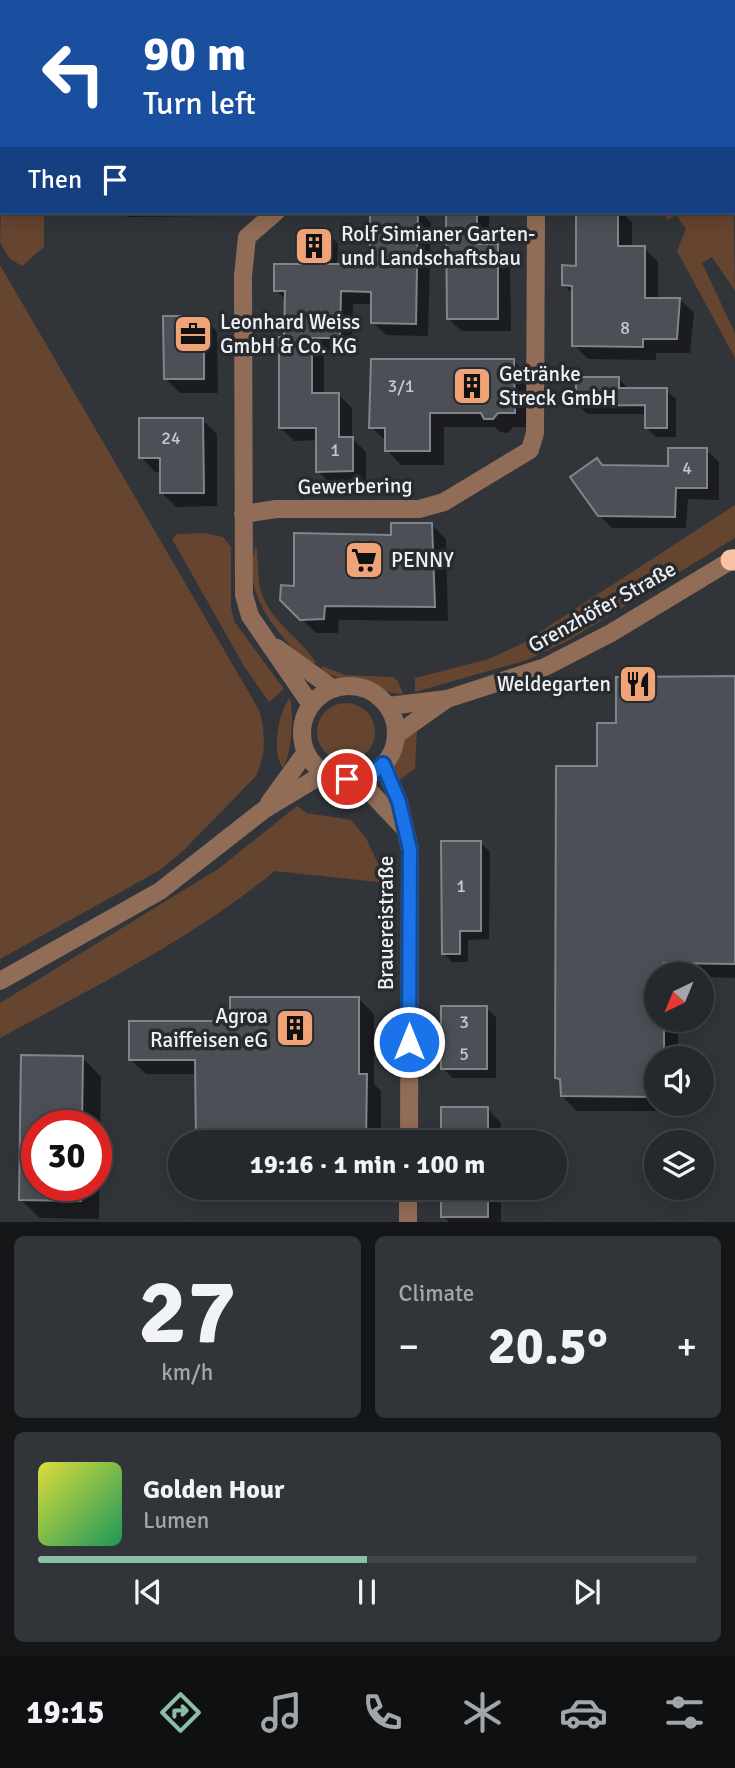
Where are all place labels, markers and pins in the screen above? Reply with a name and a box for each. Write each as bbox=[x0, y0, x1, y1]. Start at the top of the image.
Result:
place label: Rolf Simianer Garten- und Landschaftsbau bbox=[341, 221, 535, 271]
building icon: Rolf Simianer Garten- und Landschaftsbau bbox=[293, 225, 335, 267]
place label: Leonhard Weiss GmbH & Co. KG bbox=[220, 309, 360, 359]
office icon: Leonhard Weiss GmbH & Co. KG bbox=[172, 313, 214, 355]
place label: Getränke Streck GmbH bbox=[499, 361, 616, 411]
building icon: Getränke Streck GmbH bbox=[451, 365, 493, 407]
supermarket icon: PENNY bbox=[343, 539, 385, 581]
place label: PENNY bbox=[391, 547, 454, 573]
restaurant icon: Weldegarten bbox=[617, 663, 659, 705]
place label: Weldegarten bbox=[497, 671, 611, 697]
pin bbox=[317, 749, 377, 809]
place label: Agroa Raiffeisen eG bbox=[150, 1003, 268, 1053]
building icon: Agroa Raiffeisen eG bbox=[274, 1007, 316, 1049]

